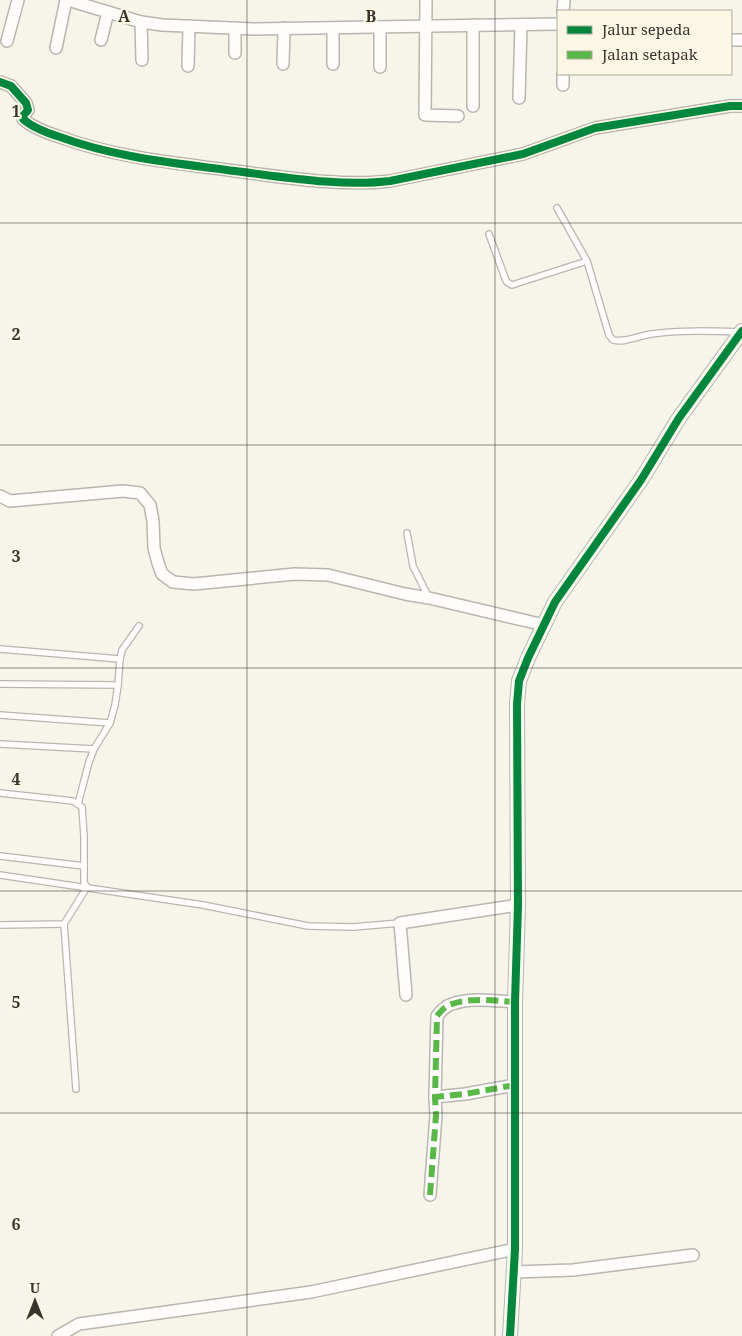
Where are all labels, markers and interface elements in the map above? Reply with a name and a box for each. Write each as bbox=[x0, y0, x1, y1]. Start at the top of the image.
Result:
text: A bbox=[118, 5, 131, 27]
text: B bbox=[366, 5, 377, 27]
legend bbox=[557, 10, 732, 75]
text: Jalur sepeda bbox=[601, 19, 691, 39]
text: Jalan setapak bbox=[601, 44, 698, 64]
text: 1 bbox=[11, 100, 21, 122]
text: 2 bbox=[11, 323, 21, 345]
text: 3 bbox=[11, 545, 21, 567]
text: 4 bbox=[11, 768, 21, 790]
text: 5 bbox=[11, 991, 21, 1013]
text: 6 bbox=[11, 1213, 21, 1235]
north arrow bbox=[10, 1276, 60, 1326]
text: U bbox=[30, 1278, 41, 1297]

